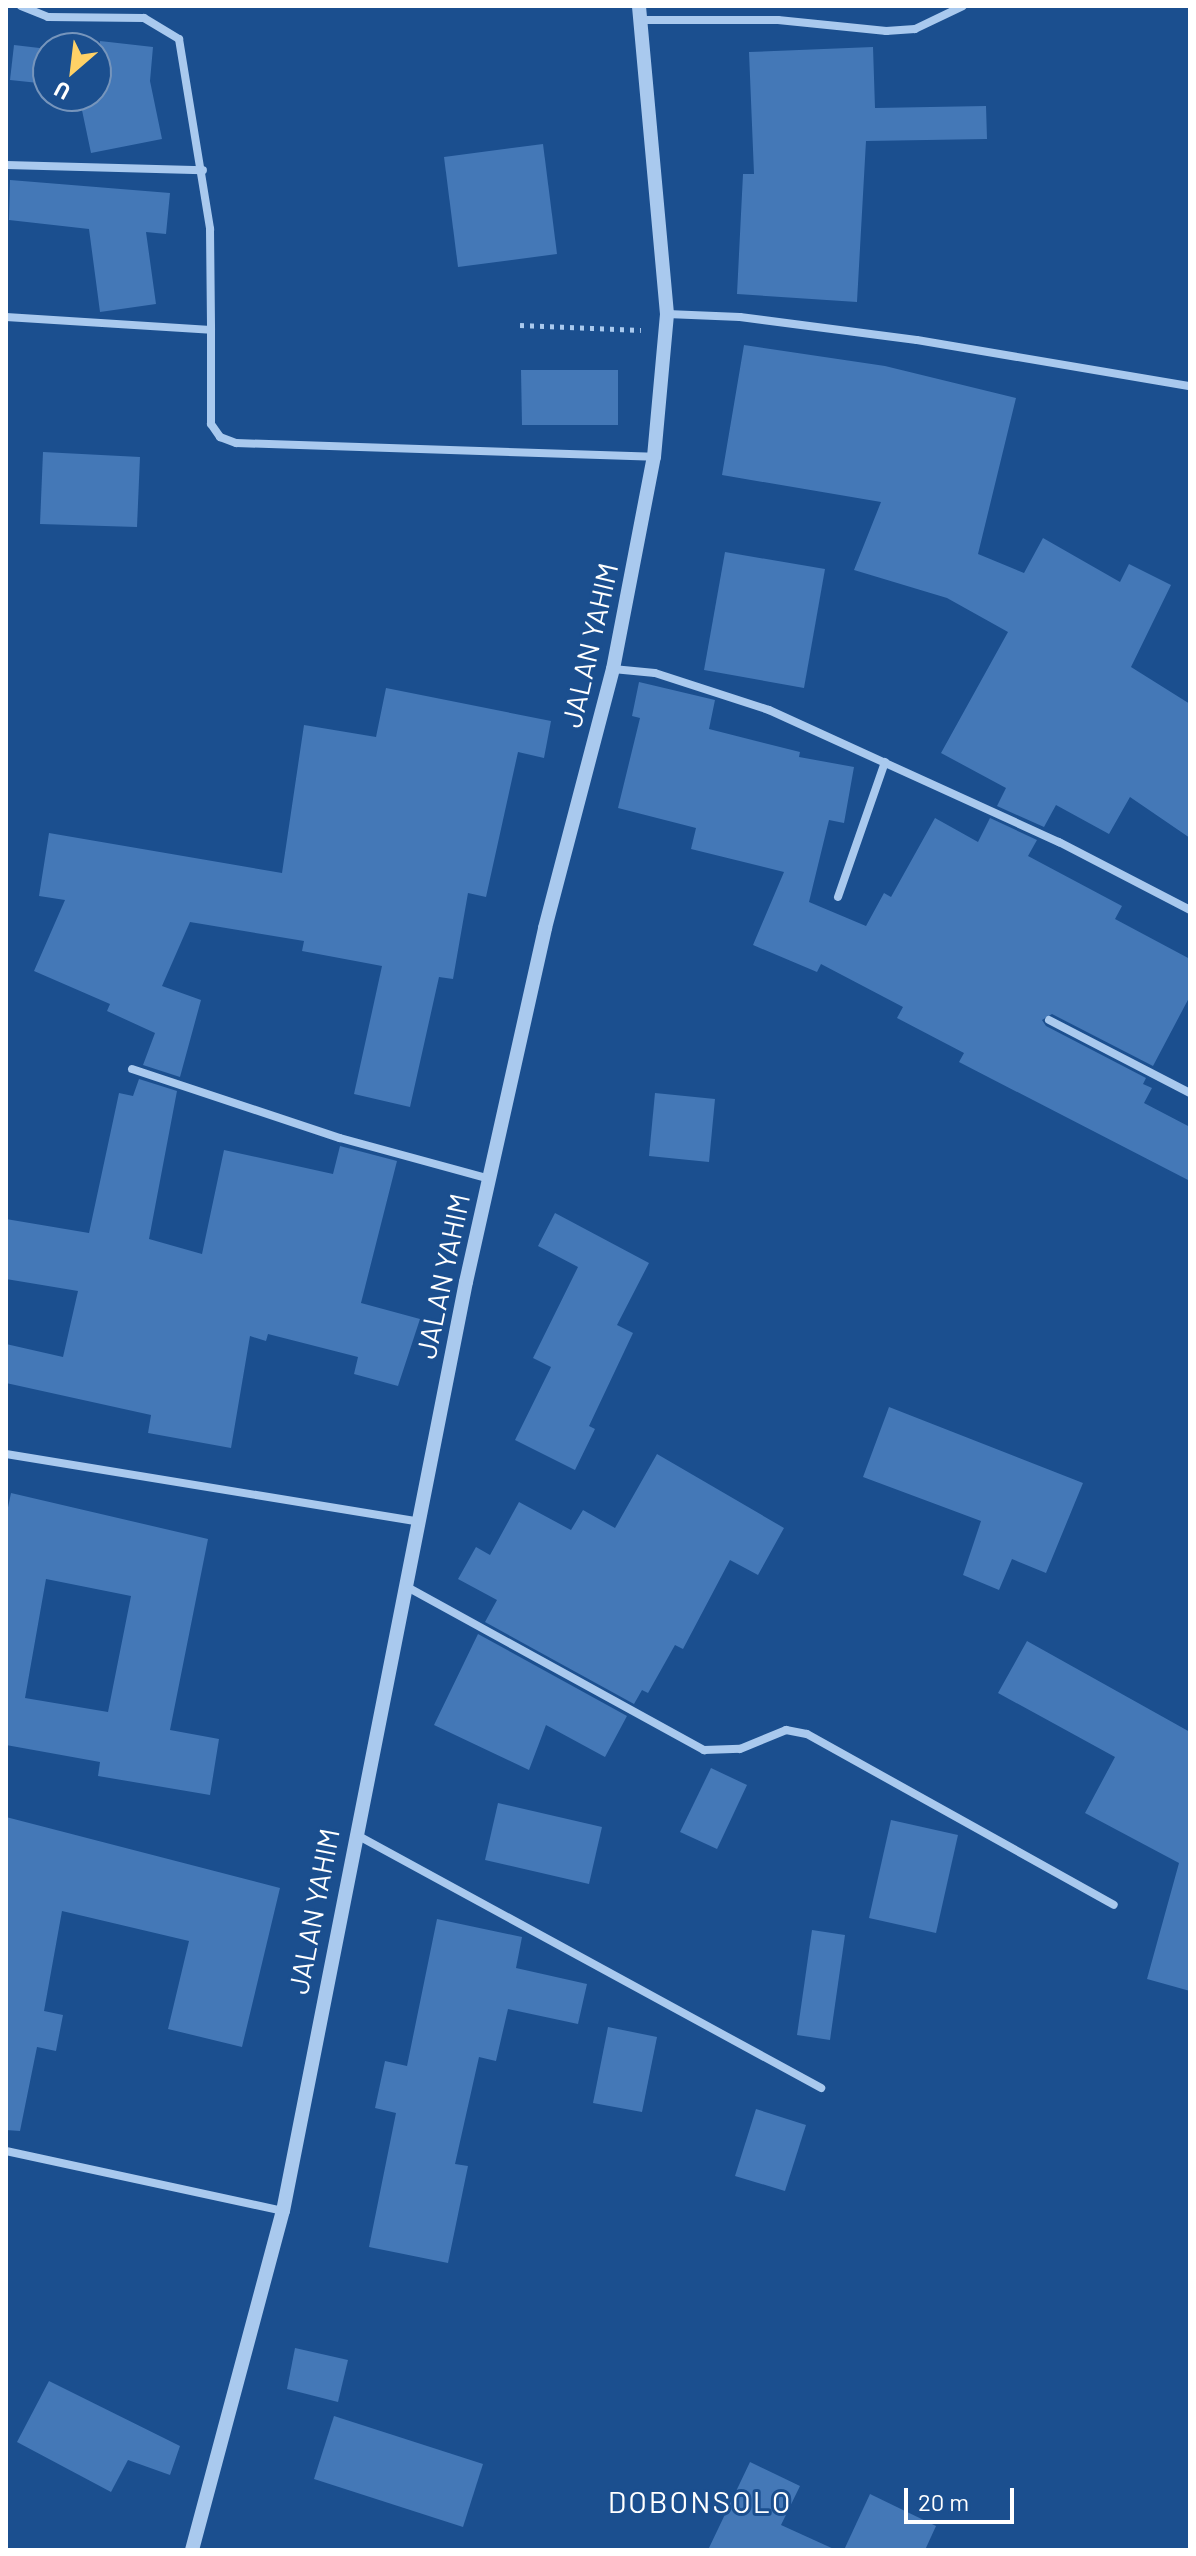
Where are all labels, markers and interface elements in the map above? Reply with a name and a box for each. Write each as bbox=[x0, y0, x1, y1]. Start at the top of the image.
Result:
north arrow bbox=[32, 32, 112, 112]
text: U bbox=[49, 77, 74, 106]
street label: JALAN YAHIM bbox=[554, 560, 624, 730]
street label: JALAN YAHIM bbox=[408, 1190, 476, 1362]
street label: JALAN YAHIM bbox=[281, 1825, 345, 1997]
scale bar bbox=[908, 2472, 1018, 2522]
district label: DOBONSOLO bbox=[608, 2483, 792, 2519]
text: 20 m bbox=[918, 2487, 969, 2516]

